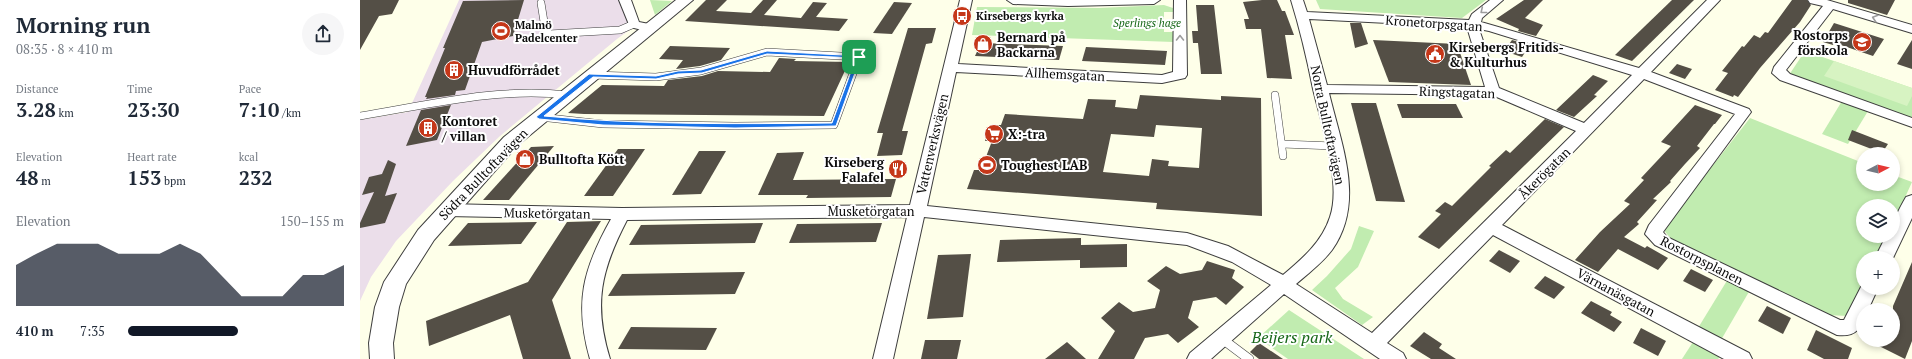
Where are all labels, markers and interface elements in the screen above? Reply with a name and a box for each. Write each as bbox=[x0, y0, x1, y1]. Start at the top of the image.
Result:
bus stop icon: Kirsebergs kyrka bbox=[951, 5, 973, 27]
one-way arrow bbox=[1481, 6, 1488, 13]
place label: Kirsebergs kyrka bbox=[976, 9, 1064, 23]
text: Morning run bbox=[16, 10, 150, 39]
street label: Kronetorpsgatan bbox=[1385, 11, 1483, 35]
button: share bbox=[302, 13, 344, 55]
one-way arrow bbox=[1871, 14, 1878, 23]
park label: Sperlings hage bbox=[1113, 16, 1181, 30]
place label: Malmö Padelcenter bbox=[515, 18, 578, 45]
sports icon: Malmö Padelcenter bbox=[490, 20, 512, 42]
place label: Rostorps förskola bbox=[1793, 26, 1849, 59]
place label: Bernard på Backarna bbox=[997, 28, 1066, 61]
school or university icon: Rostorps förskola bbox=[1851, 31, 1873, 53]
shop icon: Bernard på Backarna bbox=[972, 33, 994, 55]
one-way arrow bbox=[1176, 35, 1184, 41]
place label: Kirsebergs Fritids- & Kulturhus bbox=[1449, 38, 1564, 71]
text: 08:35 · 8 × 410 m bbox=[16, 40, 113, 58]
pin bbox=[842, 40, 876, 74]
public building icon: Kirsebergs Fritids- & Kulturhus bbox=[1424, 43, 1446, 65]
icon: arrive bbox=[848, 46, 870, 68]
building icon: Huvudförrådet bbox=[443, 59, 465, 81]
place label: Huvudförrådet bbox=[468, 61, 561, 79]
street label: Allhemsgatan bbox=[1024, 63, 1106, 85]
street label: Norra Bulltoftavägen bbox=[1307, 64, 1350, 187]
text: Distance bbox=[16, 82, 59, 96]
text: Time bbox=[127, 82, 152, 96]
text: Pace bbox=[239, 82, 261, 96]
street label: Ringstagatan bbox=[1419, 82, 1496, 102]
street label: Vattenverksvägen bbox=[912, 92, 952, 196]
text: 3.28 bbox=[16, 96, 56, 123]
text: 23:30 bbox=[127, 96, 179, 123]
text: 7:10 bbox=[239, 96, 279, 123]
text: km bbox=[56, 106, 74, 120]
text: /km bbox=[279, 106, 301, 120]
place label: Kontoret / villan bbox=[441, 112, 498, 145]
building icon: Kontoret / villan bbox=[417, 117, 439, 139]
supermarket icon: X:-tra bbox=[983, 123, 1005, 145]
street label: Södra Bulltoftavägen bbox=[434, 124, 532, 224]
place label: X:-tra bbox=[1008, 125, 1046, 143]
street label: Åkerögatan bbox=[1514, 143, 1574, 203]
north arrow bbox=[1856, 147, 1900, 191]
map controls bbox=[1856, 147, 1900, 347]
shop icon: Bulltofta Kött bbox=[514, 148, 536, 170]
text: Elevation bbox=[16, 150, 62, 164]
text: Heart rate bbox=[127, 150, 177, 164]
text: kcal bbox=[239, 150, 258, 164]
place label: Bulltofta Kött bbox=[539, 150, 625, 168]
place label: Kirseberg Falafel bbox=[824, 153, 885, 186]
sports icon: Toughest LAB bbox=[976, 154, 998, 176]
place label: Toughest LAB bbox=[1001, 156, 1087, 174]
restaurant icon: Kirseberg Falafel bbox=[887, 158, 909, 180]
text: 48 bbox=[16, 164, 39, 191]
text: 153 bbox=[127, 164, 161, 191]
text: 232 bbox=[239, 164, 273, 191]
text: m bbox=[39, 174, 51, 188]
text: bpm bbox=[161, 174, 186, 188]
button: layers bbox=[1856, 199, 1900, 243]
street label: Musketörgatan bbox=[828, 202, 915, 220]
street label: Musketörgatan bbox=[503, 203, 591, 223]
text: Elevation bbox=[16, 212, 71, 230]
text: 150–155 m bbox=[280, 212, 344, 230]
street label: Rostorpsplanen bbox=[1658, 231, 1747, 289]
button: + bbox=[1856, 251, 1900, 295]
street label: Värnanäsgatan bbox=[1573, 264, 1659, 320]
button: − bbox=[1856, 303, 1900, 347]
text: 410 m bbox=[16, 322, 54, 340]
text: 7:35 bbox=[80, 322, 105, 340]
park label: Beijers park bbox=[1251, 326, 1333, 348]

